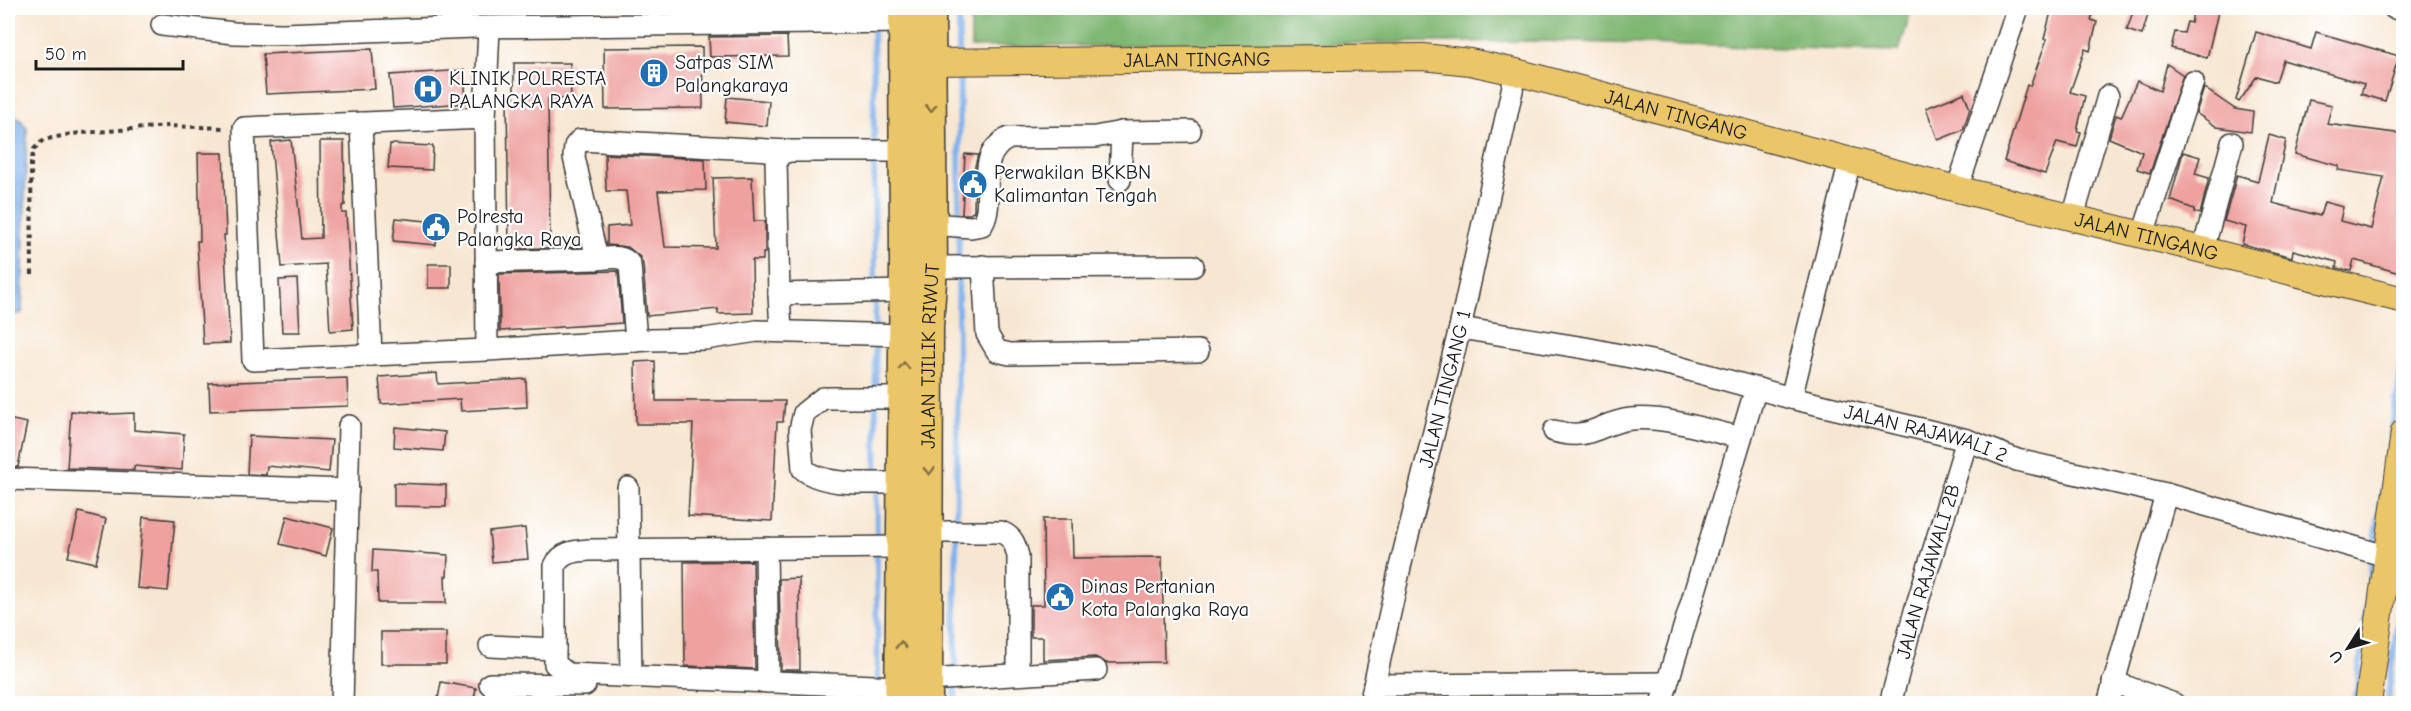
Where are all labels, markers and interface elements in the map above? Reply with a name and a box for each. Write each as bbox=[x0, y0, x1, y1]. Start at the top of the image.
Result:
scale bar bbox=[36, 33, 183, 71]
text: 50 m bbox=[45, 44, 87, 65]
street label: JALAN TINGANG bbox=[1123, 48, 1271, 72]
place label: Satpas SIM Palangkaraya bbox=[675, 51, 788, 97]
building icon: Satpas SIM Palangkaraya bbox=[638, 57, 670, 89]
place label: KLINIK POLRESTA PALANGKA RAYA bbox=[449, 67, 607, 113]
hospital icon: KLINIK POLRESTA PALANGKA RAYA bbox=[412, 73, 444, 105]
street label: JALAN TINGANG bbox=[1602, 85, 1750, 145]
one-way arrow bbox=[925, 103, 937, 112]
place label: Perwakilan BKKBN Kalimantan Tengah bbox=[994, 161, 1157, 207]
public building icon: Perwakilan BKKBN Kalimantan Tengah bbox=[957, 168, 989, 200]
place label: Polresta Palangka Raya bbox=[457, 205, 581, 251]
street label: JALAN TINGANG bbox=[2072, 208, 2221, 265]
public building icon: Polresta Palangka Raya bbox=[420, 211, 452, 243]
street label: JALAN TJILIK RIWUT bbox=[917, 262, 944, 449]
street label: JALAN TINGANG 1 bbox=[1414, 308, 1476, 470]
one-way arrow bbox=[898, 362, 910, 371]
street label: JALAN RAJAWALI 2 bbox=[1842, 400, 2011, 467]
one-way arrow bbox=[923, 466, 935, 475]
street label: JALAN RAJAWALI 2B bbox=[1892, 481, 1965, 661]
place label: Dinas Pertanian Kota Palangka Raya bbox=[1081, 575, 1249, 621]
public building icon: Dinas Pertanian Kota Palangka Raya bbox=[1044, 581, 1076, 613]
north arrow bbox=[2318, 618, 2378, 678]
one-way arrow bbox=[895, 641, 907, 650]
text: U bbox=[2326, 647, 2347, 666]

